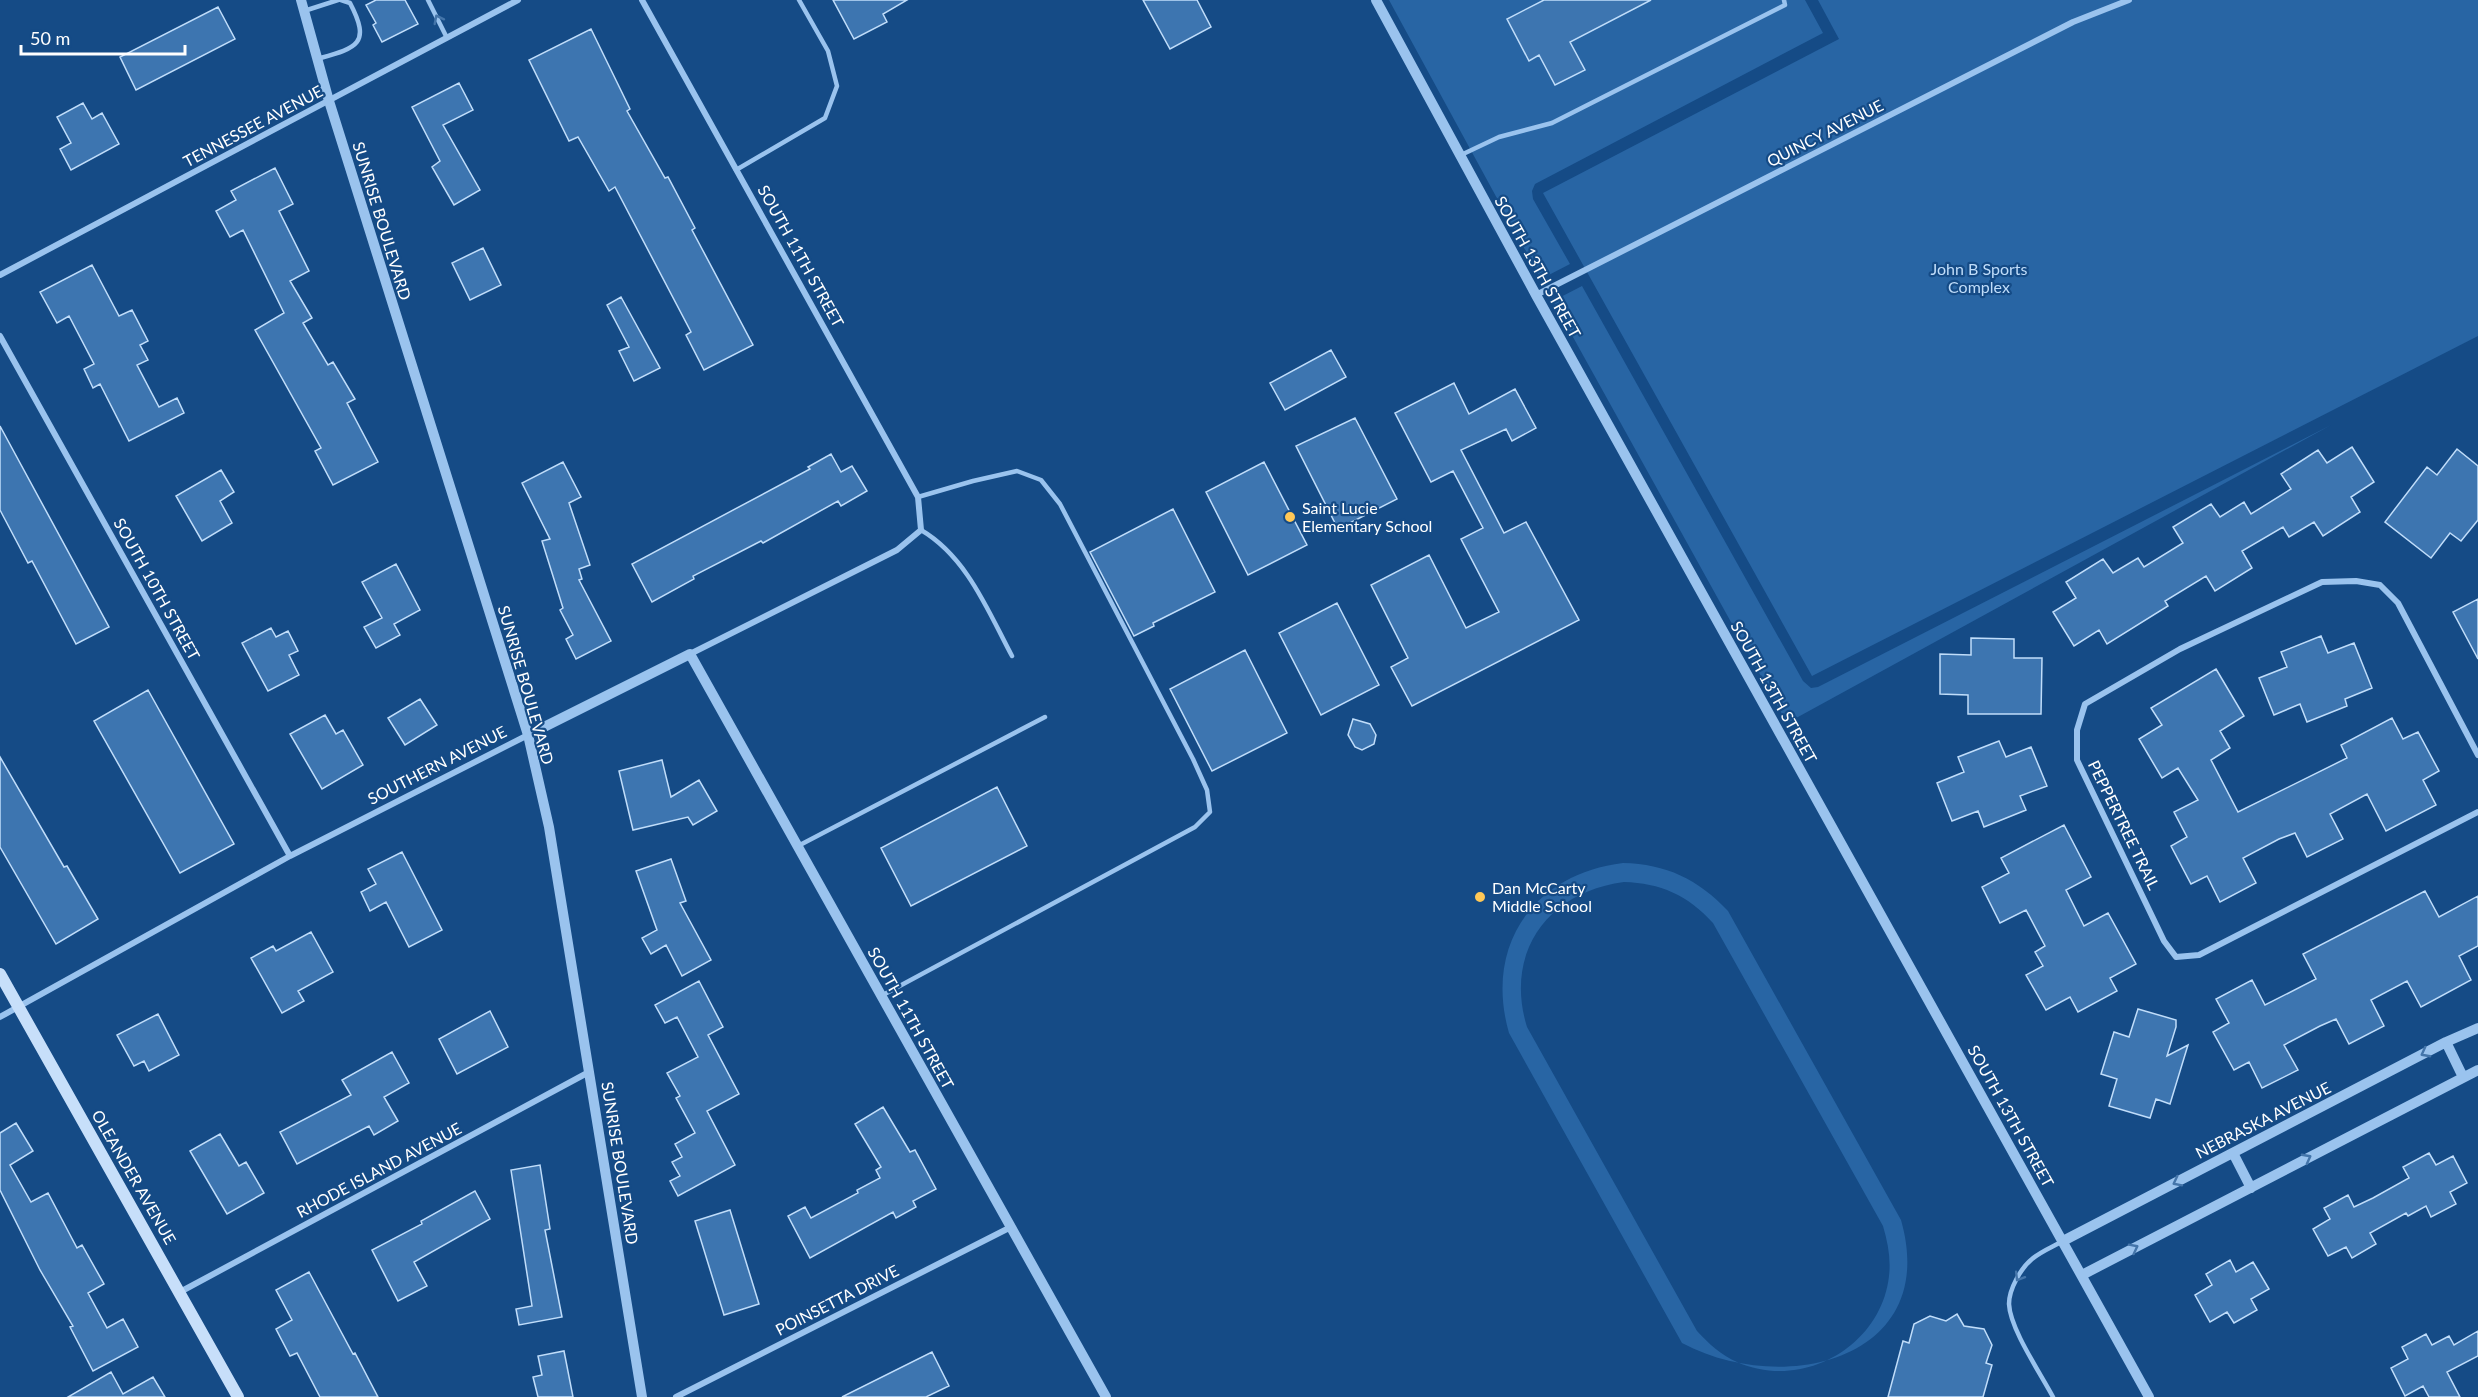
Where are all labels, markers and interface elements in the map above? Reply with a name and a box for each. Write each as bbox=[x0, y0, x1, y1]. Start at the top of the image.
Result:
one-way arrow bbox=[434, 15, 445, 25]
scale bar bbox=[21, 18, 184, 56]
text: 50 m bbox=[30, 27, 70, 49]
street label: TENNESSEE AVENUE bbox=[180, 81, 326, 170]
street label: QUINCY AVENUE bbox=[1763, 95, 1886, 170]
street label: SUNRISE BOULEVARD bbox=[349, 139, 416, 302]
street label: SOUTH 11TH STREET bbox=[754, 181, 849, 331]
street label: SOUTH 13TH STREET bbox=[1491, 192, 1586, 342]
park label: John B Sports Complex bbox=[1931, 259, 2028, 296]
place label: Saint Lucie Elementary School bbox=[1302, 498, 1432, 535]
marker: Saint Lucie Elementary School bbox=[1283, 510, 1297, 524]
street label: SOUTH 10TH STREET bbox=[110, 514, 205, 664]
street label: SUNRISE BOULEVARD bbox=[495, 603, 558, 767]
street label: SOUTH 13TH STREET bbox=[1727, 617, 1822, 767]
street label: SOUTHERN AVENUE bbox=[364, 721, 509, 808]
street label: PEPPERTREE TRAIL bbox=[2085, 757, 2164, 893]
place label: Dan McCarty Middle School bbox=[1492, 878, 1592, 915]
marker: Dan McCarty Middle School bbox=[1473, 890, 1487, 904]
street label: SOUTH 11TH STREET bbox=[864, 943, 959, 1093]
street label: SOUTH 13TH STREET bbox=[1964, 1041, 2059, 1191]
one-way arrow bbox=[2421, 1046, 2431, 1057]
street label: NEBRASKA AVENUE bbox=[2192, 1077, 2333, 1162]
street label: SUNRISE BOULEVARD bbox=[598, 1080, 643, 1246]
street label: OLEANDER AVENUE bbox=[88, 1106, 181, 1247]
street label: RHODE ISLAND AVENUE bbox=[293, 1118, 464, 1221]
one-way arrow bbox=[2301, 1154, 2312, 1166]
one-way arrow bbox=[2173, 1175, 2184, 1186]
one-way arrow bbox=[2128, 1244, 2138, 1255]
street label: POINSETTA DRIVE bbox=[772, 1260, 902, 1339]
one-way arrow bbox=[2015, 1271, 2027, 1281]

